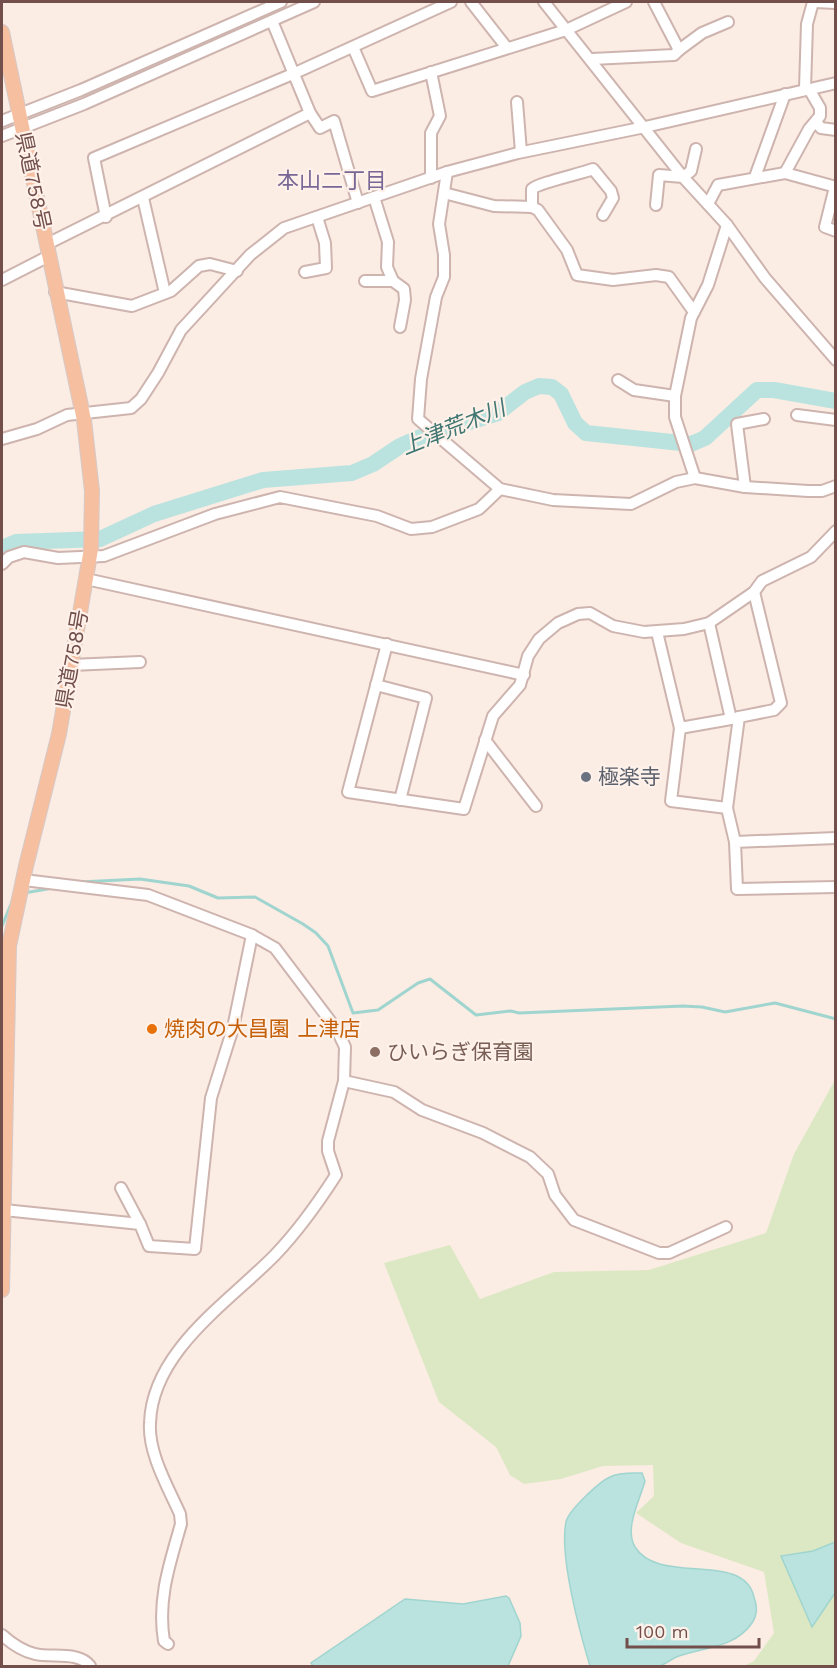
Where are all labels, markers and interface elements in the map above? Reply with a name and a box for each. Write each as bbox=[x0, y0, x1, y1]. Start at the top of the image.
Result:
street label: 県道758号 bbox=[11, 129, 56, 232]
district label: 本山二丁目 bbox=[277, 168, 387, 193]
water label: 上津荒木川 bbox=[398, 395, 511, 460]
street label: 県道758号 bbox=[51, 608, 92, 710]
place label: 極楽寺 bbox=[598, 764, 661, 789]
marker: 極楽寺 bbox=[579, 770, 593, 784]
place label: 焼肉の大昌園 上津店 bbox=[164, 1016, 360, 1041]
marker: 焼肉の大昌園 上津店 bbox=[145, 1022, 159, 1036]
place label: ひいらぎ保育園 bbox=[387, 1039, 534, 1064]
marker: ひいらぎ保育園 bbox=[368, 1045, 382, 1059]
scale bar bbox=[627, 1611, 759, 1649]
text: 100 m bbox=[636, 1621, 689, 1642]

